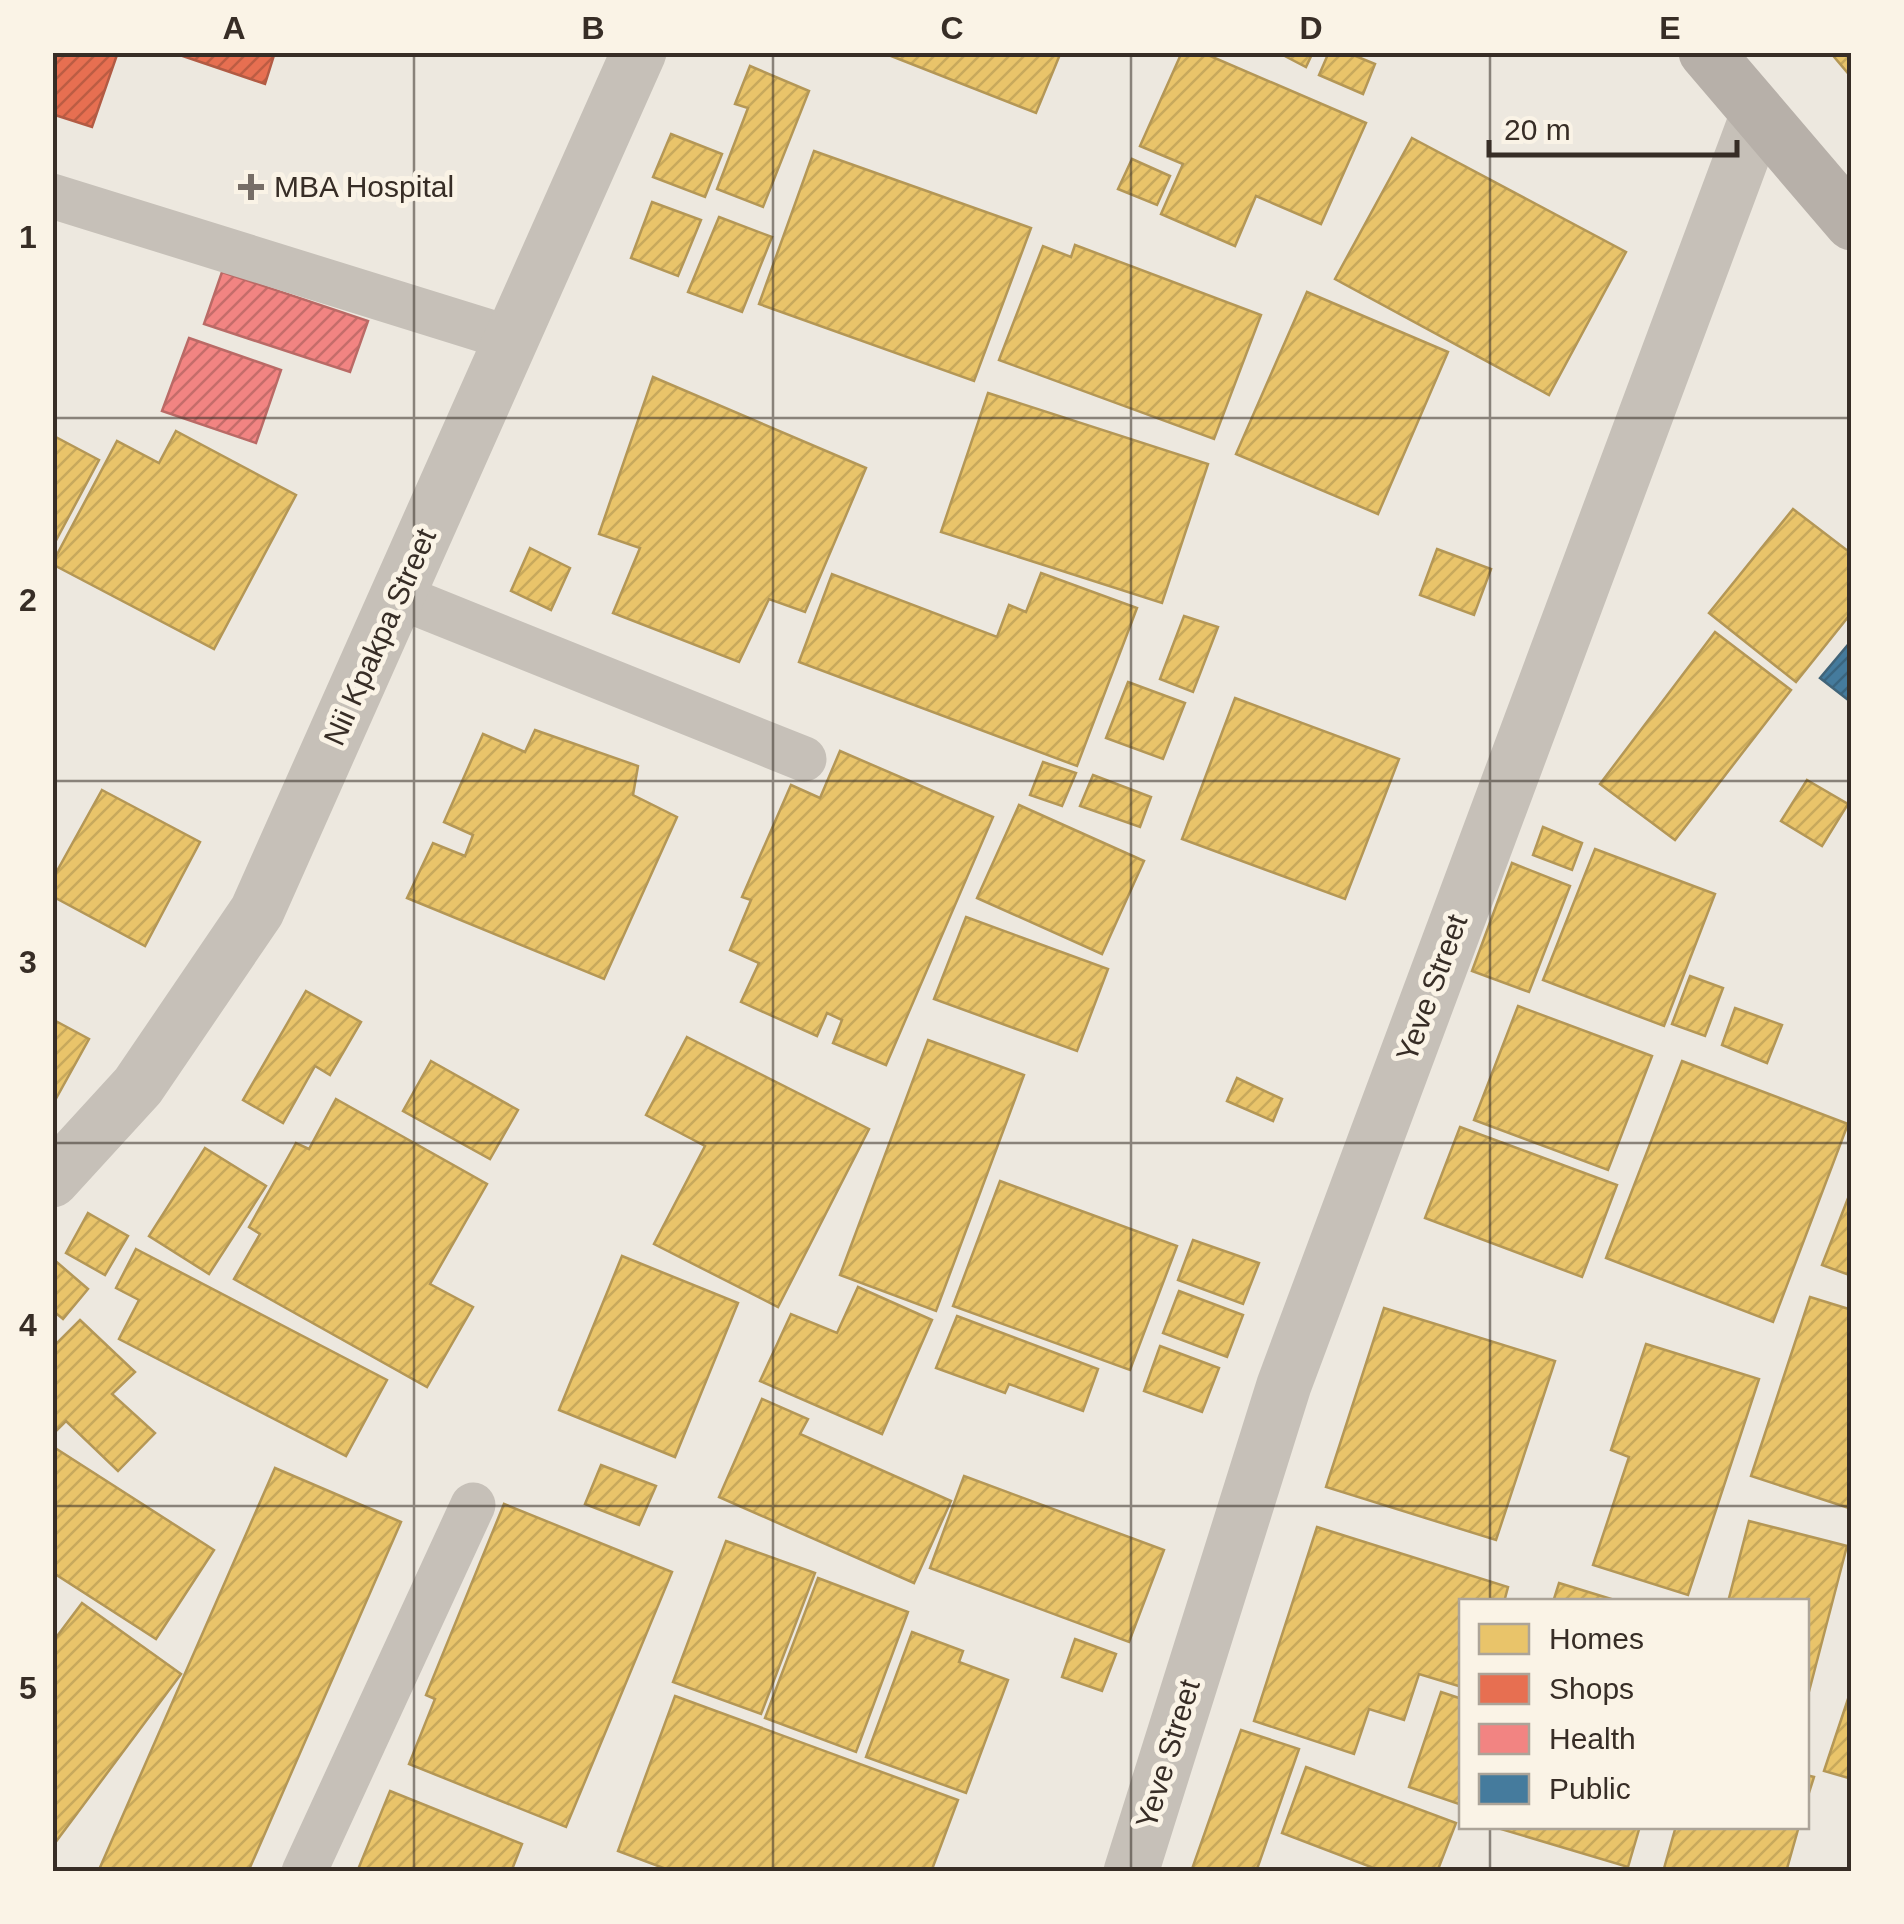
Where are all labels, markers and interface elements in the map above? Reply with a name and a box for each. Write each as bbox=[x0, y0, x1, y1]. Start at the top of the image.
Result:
text: A bbox=[222, 10, 246, 46]
text: B bbox=[581, 10, 605, 46]
text: C bbox=[940, 10, 964, 46]
text: D bbox=[1299, 10, 1323, 46]
text: E bbox=[1659, 10, 1681, 46]
scale bar bbox=[1489, 95, 1736, 157]
text: 20 m bbox=[1504, 113, 1571, 146]
place label: MBA Hospital bbox=[274, 170, 454, 203]
marker: MBA Hospital bbox=[238, 174, 264, 200]
text: 1 bbox=[19, 219, 37, 255]
street label: Nii Kpakpa Street bbox=[317, 523, 442, 750]
text: 2 bbox=[19, 582, 37, 618]
street label: Yeve Street bbox=[1390, 909, 1474, 1066]
text: 3 bbox=[19, 944, 37, 980]
text: 4 bbox=[19, 1307, 37, 1343]
legend bbox=[1459, 1599, 1809, 1829]
text: Homes bbox=[1549, 1622, 1644, 1655]
text: 5 bbox=[19, 1670, 37, 1706]
text: Shops bbox=[1549, 1672, 1634, 1705]
street label: Yeve Street bbox=[1129, 1675, 1206, 1832]
text: Health bbox=[1549, 1722, 1636, 1755]
text: Public bbox=[1549, 1772, 1631, 1805]

